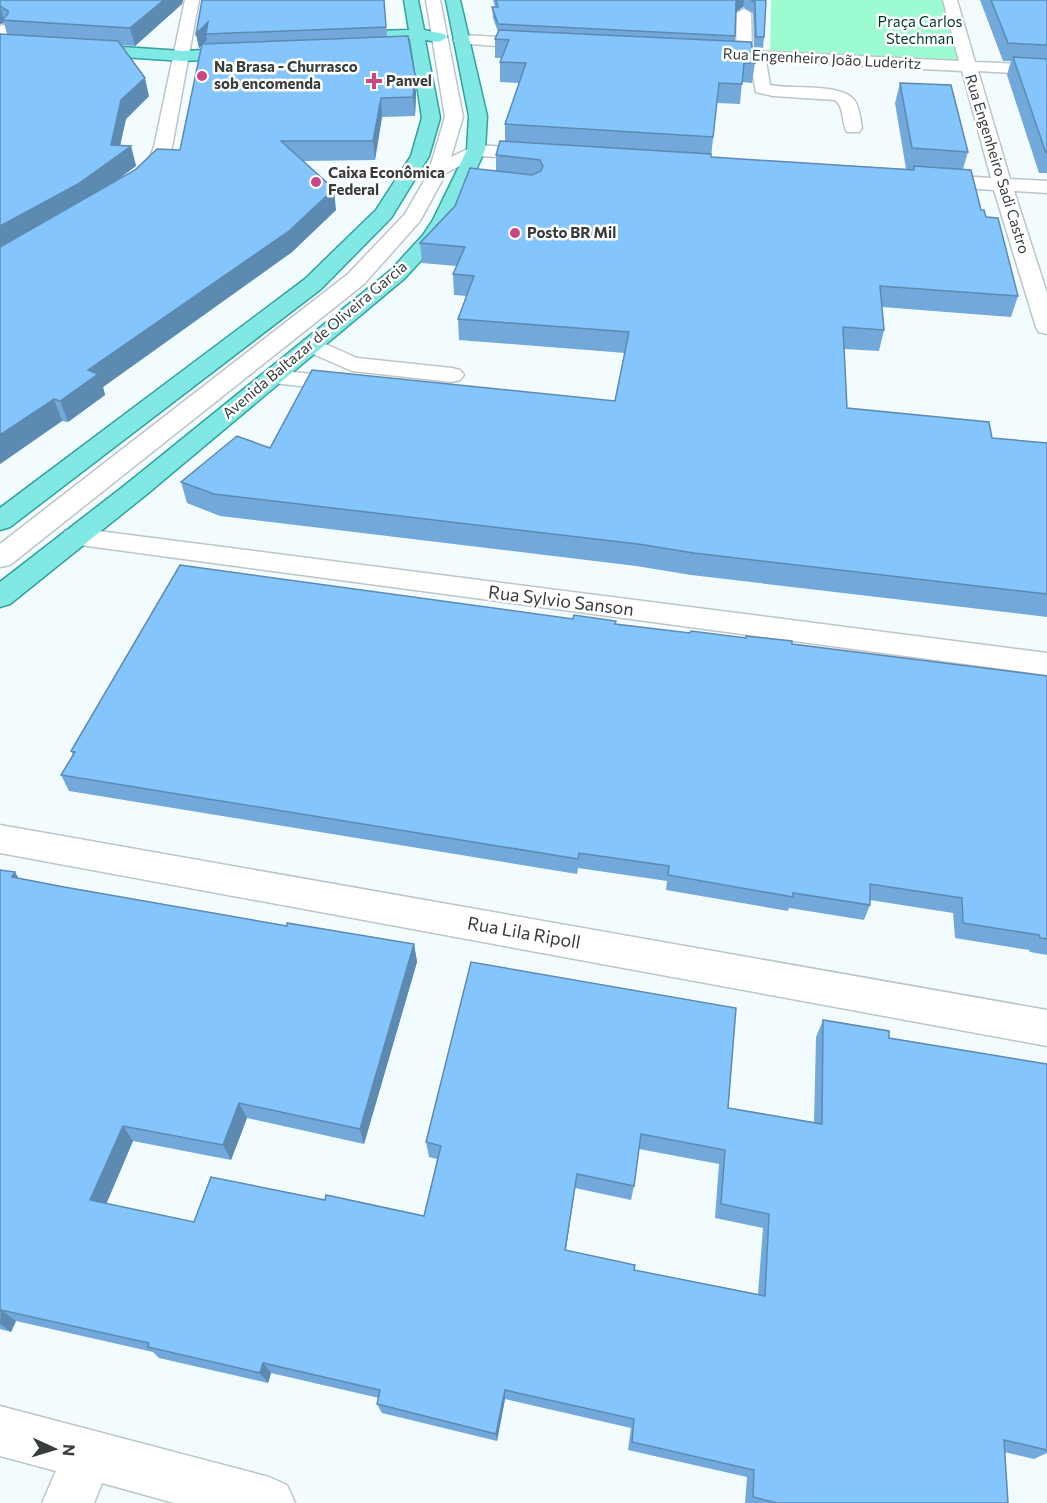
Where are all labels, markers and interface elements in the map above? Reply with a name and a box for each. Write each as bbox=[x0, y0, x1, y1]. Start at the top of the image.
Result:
park label: Praça Carlos Stechman bbox=[878, 12, 963, 47]
street label: Rua Engenheiro João Luderitz bbox=[722, 44, 922, 72]
place label: Na Brasa - Churrasco sob encomenda bbox=[214, 57, 358, 92]
marker: Na Brasa - Churrasco sob encomenda bbox=[195, 69, 209, 83]
place label: Panvel bbox=[386, 71, 432, 89]
street label: Rua Engenheiro Sadi Castro bbox=[962, 72, 1034, 256]
marker: Panvel bbox=[367, 74, 381, 88]
place label: Caixa Econômica Federal bbox=[328, 163, 445, 198]
marker: Caixa Econômica Federal bbox=[309, 175, 323, 189]
place label: Posto BR Mil bbox=[527, 223, 616, 241]
marker: Posto BR Mil bbox=[508, 226, 522, 240]
street label: Avenida Baltazar de Oliveira Garcia bbox=[218, 257, 410, 422]
street label: Rua Sylvio Sanson bbox=[487, 580, 635, 620]
street label: Rua Lila Ripoll bbox=[466, 911, 582, 953]
north arrow bbox=[24, 1419, 84, 1479]
text: N bbox=[60, 1443, 79, 1457]

